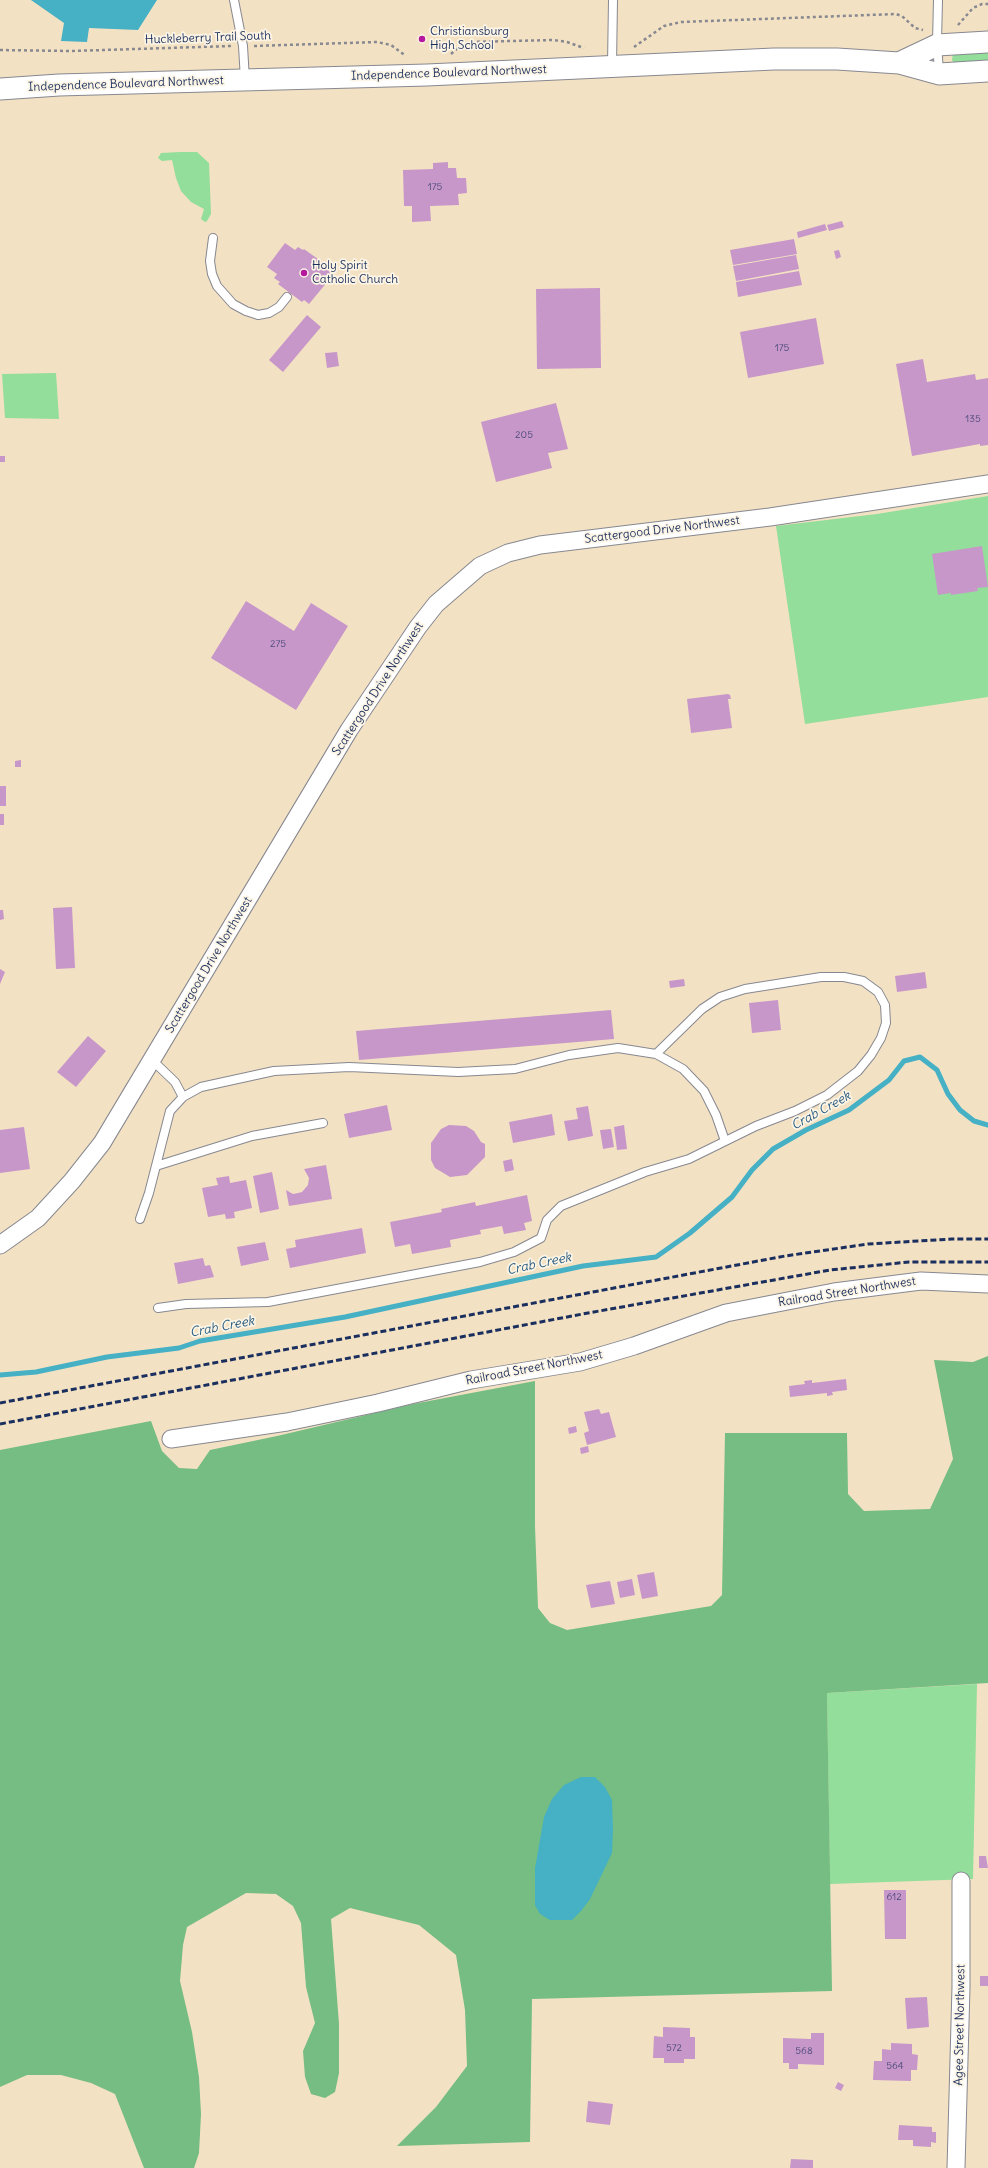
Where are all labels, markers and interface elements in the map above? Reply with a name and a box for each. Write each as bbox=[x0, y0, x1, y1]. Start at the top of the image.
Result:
place label: Christiansburg High School bbox=[430, 25, 509, 53]
street label: Huckleberry Trail South bbox=[145, 29, 271, 47]
marker: Christiansburg High School bbox=[417, 34, 427, 44]
street label: Independence Boulevard Northwest bbox=[351, 62, 547, 84]
street label: Independence Boulevard Northwest bbox=[28, 73, 224, 95]
house number: 175 bbox=[428, 181, 442, 193]
place label: Holy Spirit Catholic Church bbox=[312, 259, 398, 287]
marker: Holy Spirit Catholic Church bbox=[299, 268, 309, 278]
house number: 175 bbox=[775, 342, 789, 354]
house number: 135 bbox=[965, 413, 981, 425]
house number: 205 bbox=[515, 429, 533, 441]
street label: Scattergood Drive Northwest bbox=[584, 513, 740, 547]
street label: Scattergood Drive Northwest bbox=[329, 620, 427, 758]
house number: 275 bbox=[270, 638, 286, 650]
street label: Scattergood Drive Northwest bbox=[163, 894, 255, 1036]
water label: Crab Creek bbox=[789, 1088, 853, 1134]
water label: Crab Creek bbox=[505, 1250, 573, 1278]
street label: Railroad Street Northwest bbox=[777, 1274, 917, 1310]
water label: Crab Creek bbox=[188, 1313, 256, 1341]
street label: Railroad Street Northwest bbox=[464, 1348, 604, 1388]
house number: 612 bbox=[886, 1891, 902, 1903]
street label: Agee Street Northwest bbox=[952, 1964, 968, 2086]
house number: 572 bbox=[666, 2042, 682, 2054]
house number: 568 bbox=[795, 2045, 813, 2057]
house number: 564 bbox=[886, 2060, 904, 2072]

